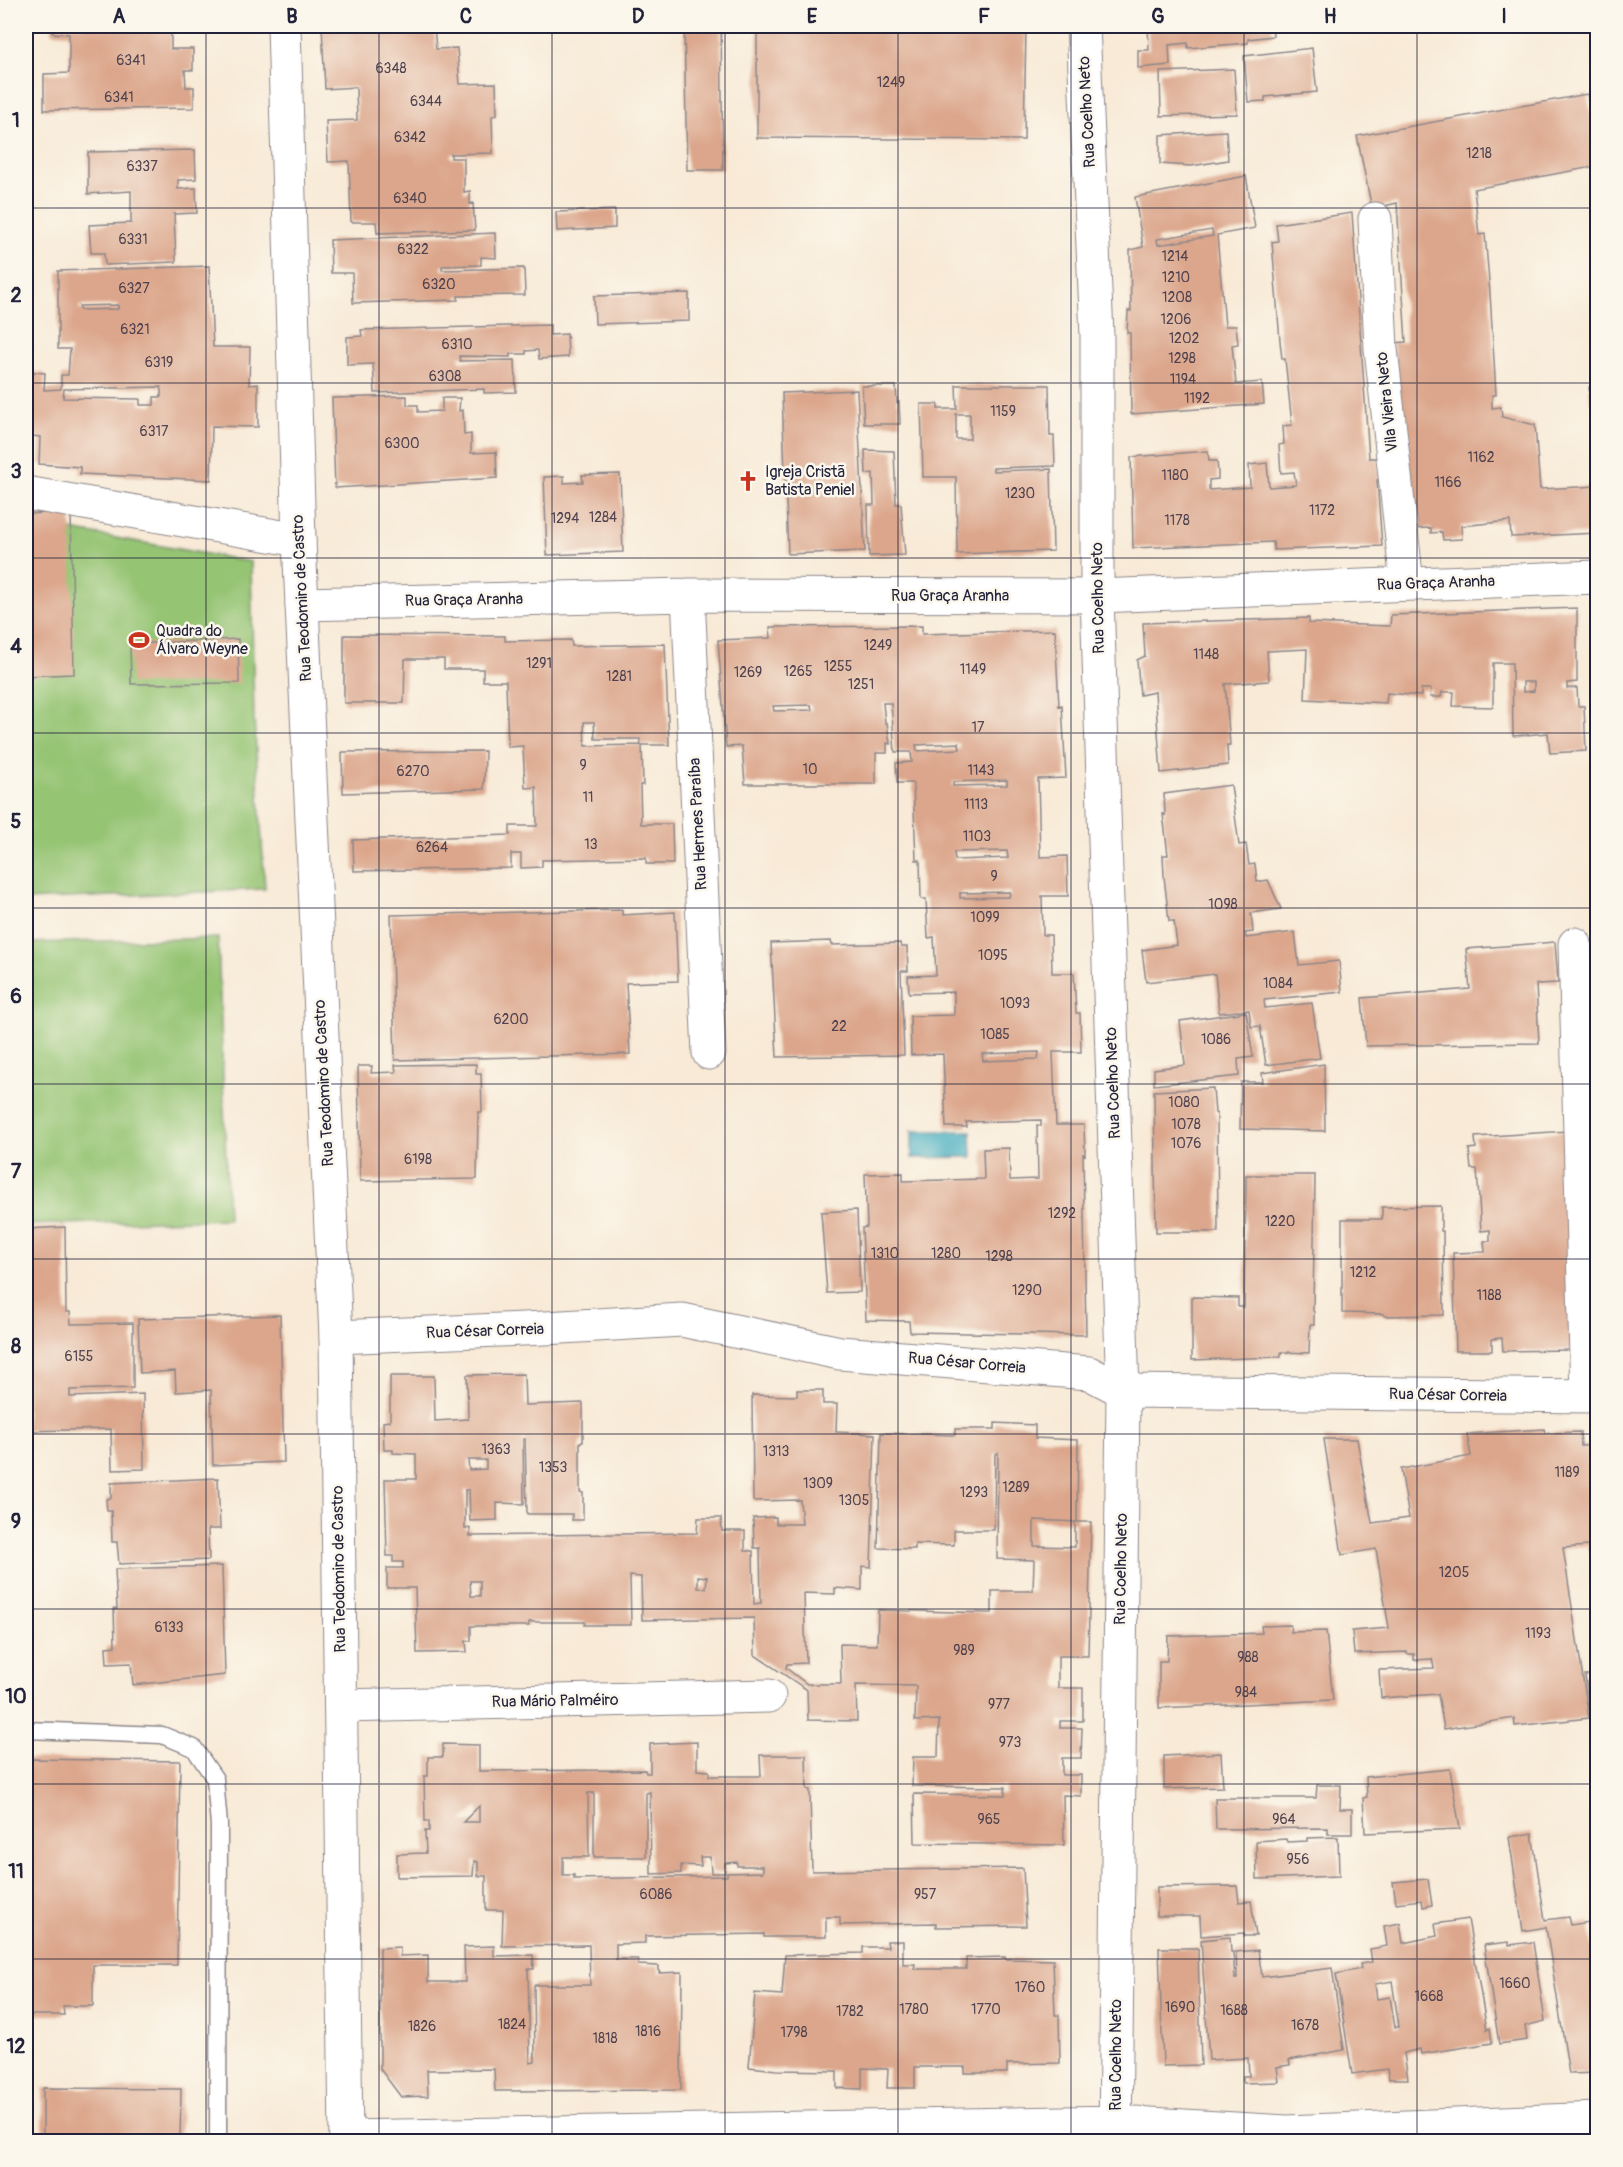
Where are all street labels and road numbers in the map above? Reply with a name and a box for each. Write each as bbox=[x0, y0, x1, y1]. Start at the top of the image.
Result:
street label: Rua Coelho Neto bbox=[1074, 55, 1100, 168]
street label: Vila Vieira Neto bbox=[1372, 350, 1402, 453]
street label: Rua Teodomiro de Castro bbox=[288, 514, 316, 682]
street label: Rua Coelho Neto bbox=[1087, 542, 1109, 654]
street label: Rua Graça Aranha bbox=[1377, 571, 1495, 595]
street label: Rua Graça Aranha bbox=[891, 586, 1009, 606]
street label: Rua Graça Aranha bbox=[405, 589, 523, 611]
street label: Rua Hermes Paraíba bbox=[685, 757, 711, 891]
street label: Rua Teodomiro de Castro bbox=[310, 999, 338, 1167]
street label: Rua Coelho Neto bbox=[1101, 1026, 1125, 1139]
street label: Rua César Correia bbox=[426, 1319, 544, 1343]
street label: Rua César Correia bbox=[907, 1348, 1027, 1378]
street label: Rua César Correia bbox=[1389, 1384, 1507, 1406]
street label: Rua Teodomiro de Castro bbox=[328, 1485, 350, 1653]
street label: Rua Coelho Neto bbox=[1110, 1513, 1132, 1625]
street label: Rua Mário Palméiro bbox=[491, 1690, 619, 1712]
street label: Rua Coelho Neto bbox=[1106, 1999, 1126, 2111]

